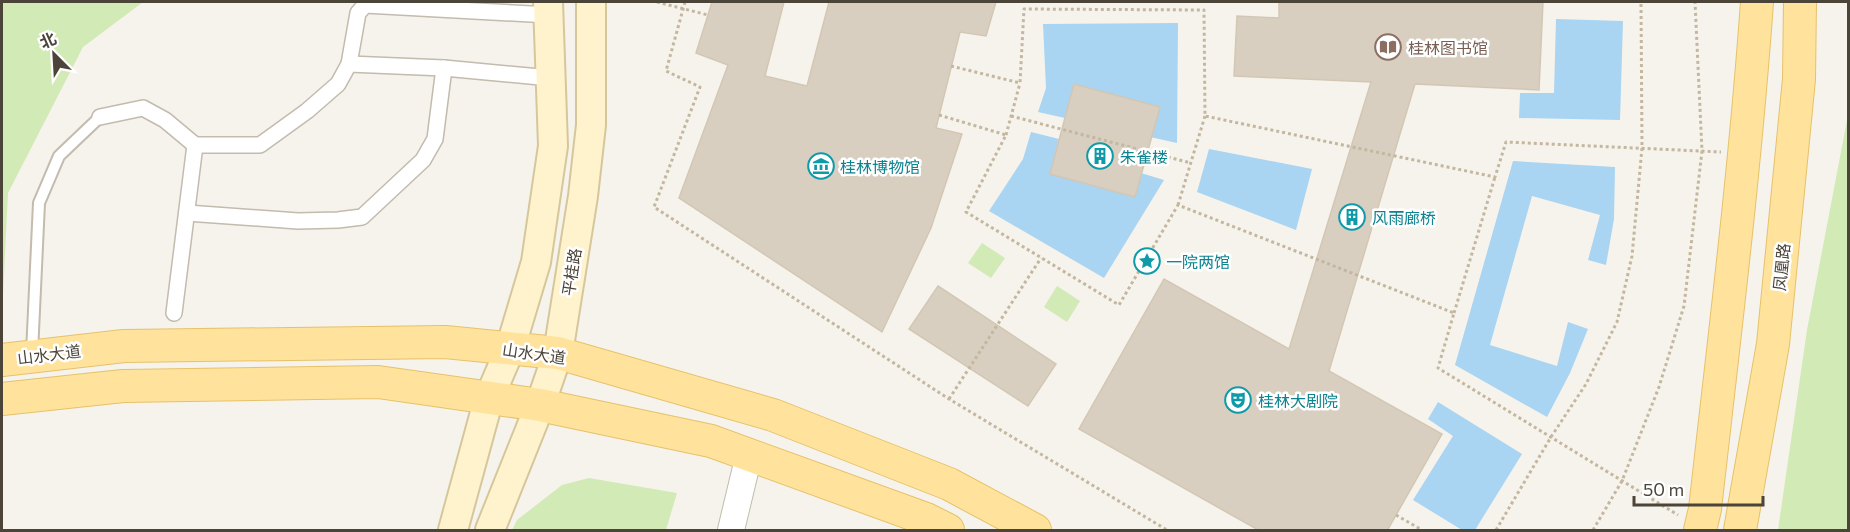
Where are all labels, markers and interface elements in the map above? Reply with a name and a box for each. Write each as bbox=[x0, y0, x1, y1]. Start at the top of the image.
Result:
north arrow bbox=[24, 24, 84, 84]
text: 北 bbox=[37, 28, 59, 52]
library icon: 桂林图书馆 bbox=[1373, 32, 1403, 62]
place label: 桂林图书馆 bbox=[1408, 38, 1488, 57]
building icon: 朱雀楼 bbox=[1085, 141, 1115, 171]
place label: 朱雀楼 bbox=[1120, 147, 1168, 166]
museum icon: 桂林博物馆 bbox=[806, 151, 836, 181]
place label: 桂林博物馆 bbox=[840, 157, 920, 176]
building icon: 风雨廊桥 bbox=[1337, 202, 1367, 232]
place label: 风雨廊桥 bbox=[1372, 208, 1436, 227]
street label: 凤凰路 bbox=[1769, 242, 1793, 292]
place icon: 一院两馆 bbox=[1132, 246, 1162, 276]
street label: 平桂路 bbox=[558, 247, 584, 297]
place label: 一院两馆 bbox=[1166, 252, 1230, 271]
street label: 山水大道 bbox=[501, 339, 567, 367]
street label: 山水大道 bbox=[16, 341, 82, 367]
theatre icon: 桂林大剧院 bbox=[1223, 385, 1253, 415]
place label: 桂林大剧院 bbox=[1258, 391, 1338, 410]
scale bar bbox=[1634, 469, 1763, 507]
text: 50 m bbox=[1643, 478, 1684, 500]

